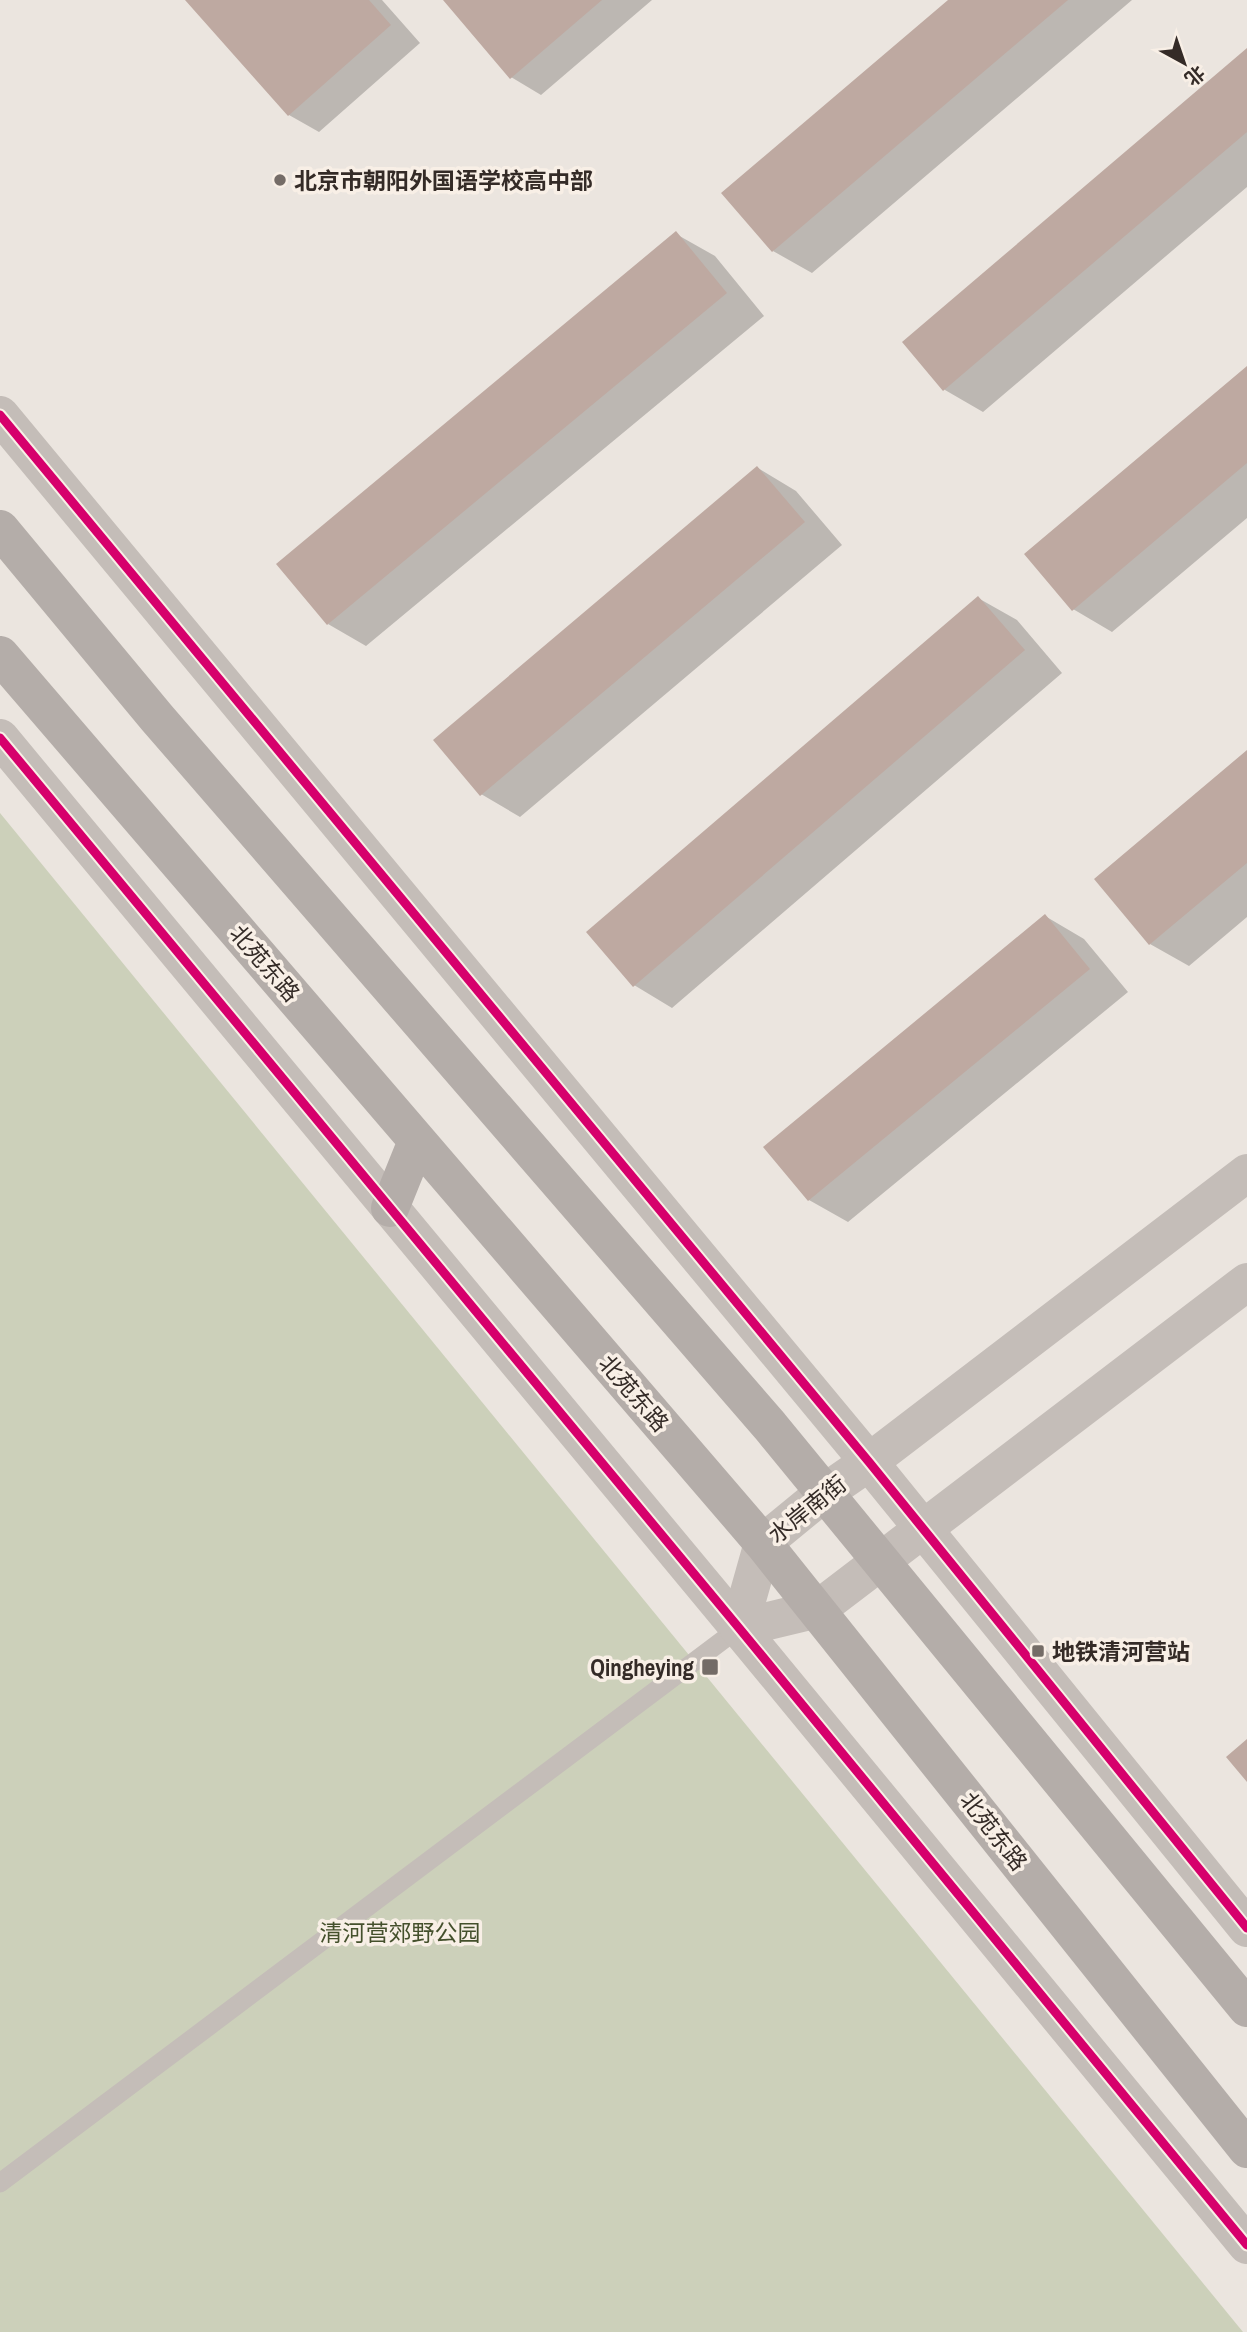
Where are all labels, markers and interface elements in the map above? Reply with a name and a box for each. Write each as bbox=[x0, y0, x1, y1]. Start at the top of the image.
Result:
north arrow bbox=[1149, 28, 1219, 98]
text: 北 bbox=[1179, 60, 1211, 92]
place label: 北京市朝阳外国语学校高中部 bbox=[294, 165, 593, 196]
marker: 北京市朝阳外国语学校高中部 bbox=[272, 172, 288, 188]
street label: 北苑东路 bbox=[223, 918, 307, 1008]
street label: 北苑东路 bbox=[592, 1348, 676, 1438]
street label: 水岸南街 bbox=[761, 1468, 853, 1550]
place label: 地铁清河营站 bbox=[1052, 1636, 1190, 1667]
marker: 地铁清河营站 bbox=[1030, 1643, 1046, 1659]
place label: Qingheying bbox=[590, 1652, 694, 1683]
marker: Qingheying bbox=[700, 1657, 720, 1677]
street label: 北苑东路 bbox=[953, 1785, 1035, 1877]
park label: 清河营郊野公园 bbox=[320, 1917, 481, 1948]

